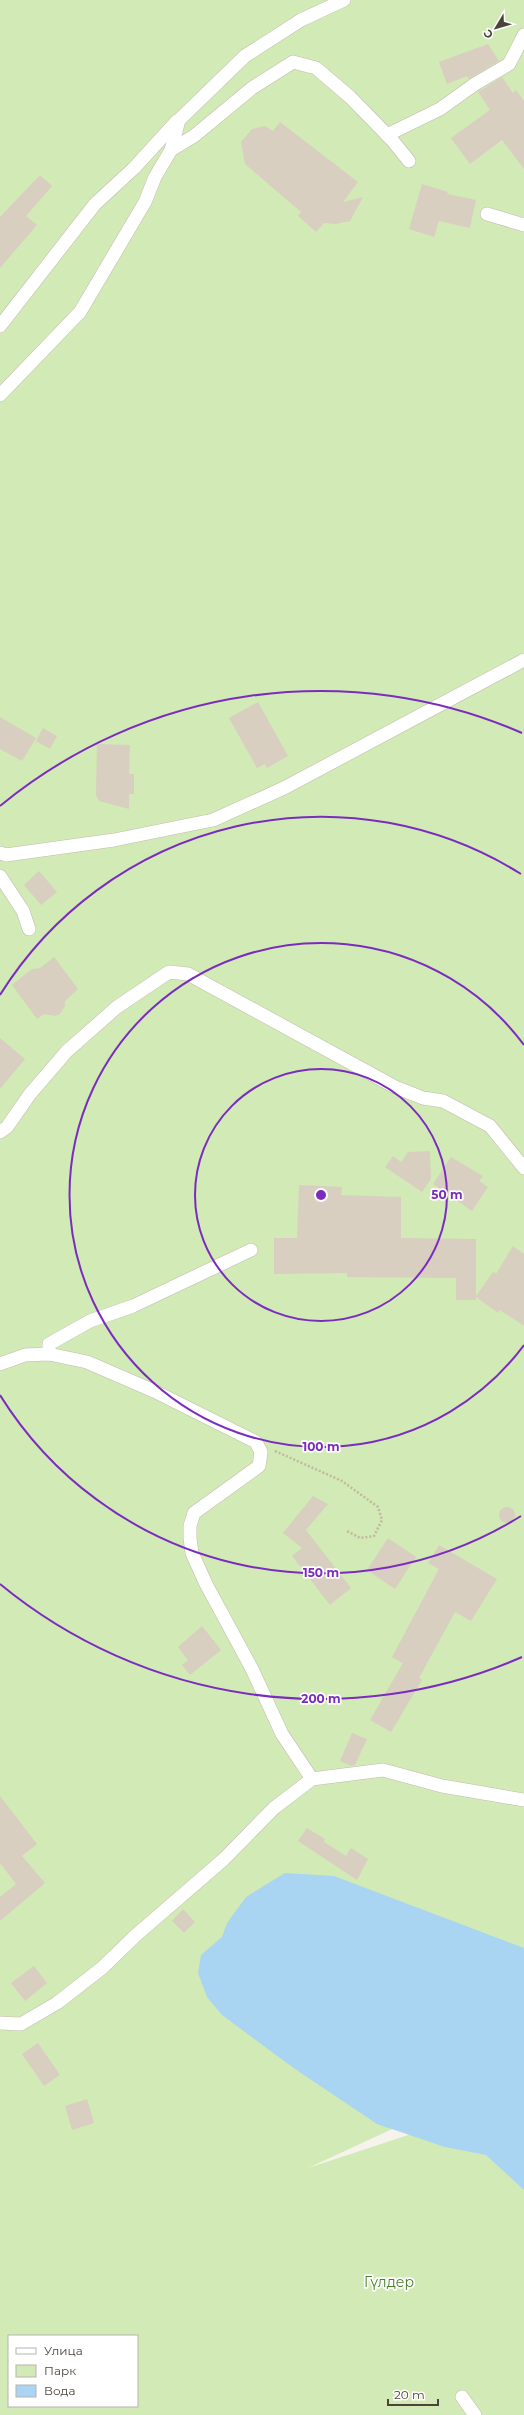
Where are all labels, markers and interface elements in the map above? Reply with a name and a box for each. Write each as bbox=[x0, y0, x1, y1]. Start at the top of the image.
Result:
north arrow bbox=[476, 8, 516, 48]
text: С bbox=[480, 27, 496, 42]
text: 50 m bbox=[431, 1187, 463, 1202]
centre of rings bbox=[314, 1188, 328, 1202]
text: 100 m bbox=[303, 1439, 339, 1454]
text: 150 m bbox=[303, 1565, 339, 1580]
text: 200 m bbox=[301, 1691, 341, 1706]
park label: Гүлдер bbox=[364, 2273, 414, 2291]
legend bbox=[8, 2335, 138, 2407]
text: Улица bbox=[44, 2343, 83, 2358]
text: Парк bbox=[44, 2363, 76, 2378]
scale bar bbox=[388, 2381, 438, 2407]
text: Вода bbox=[44, 2383, 75, 2398]
text: 20 m bbox=[394, 2387, 425, 2402]

